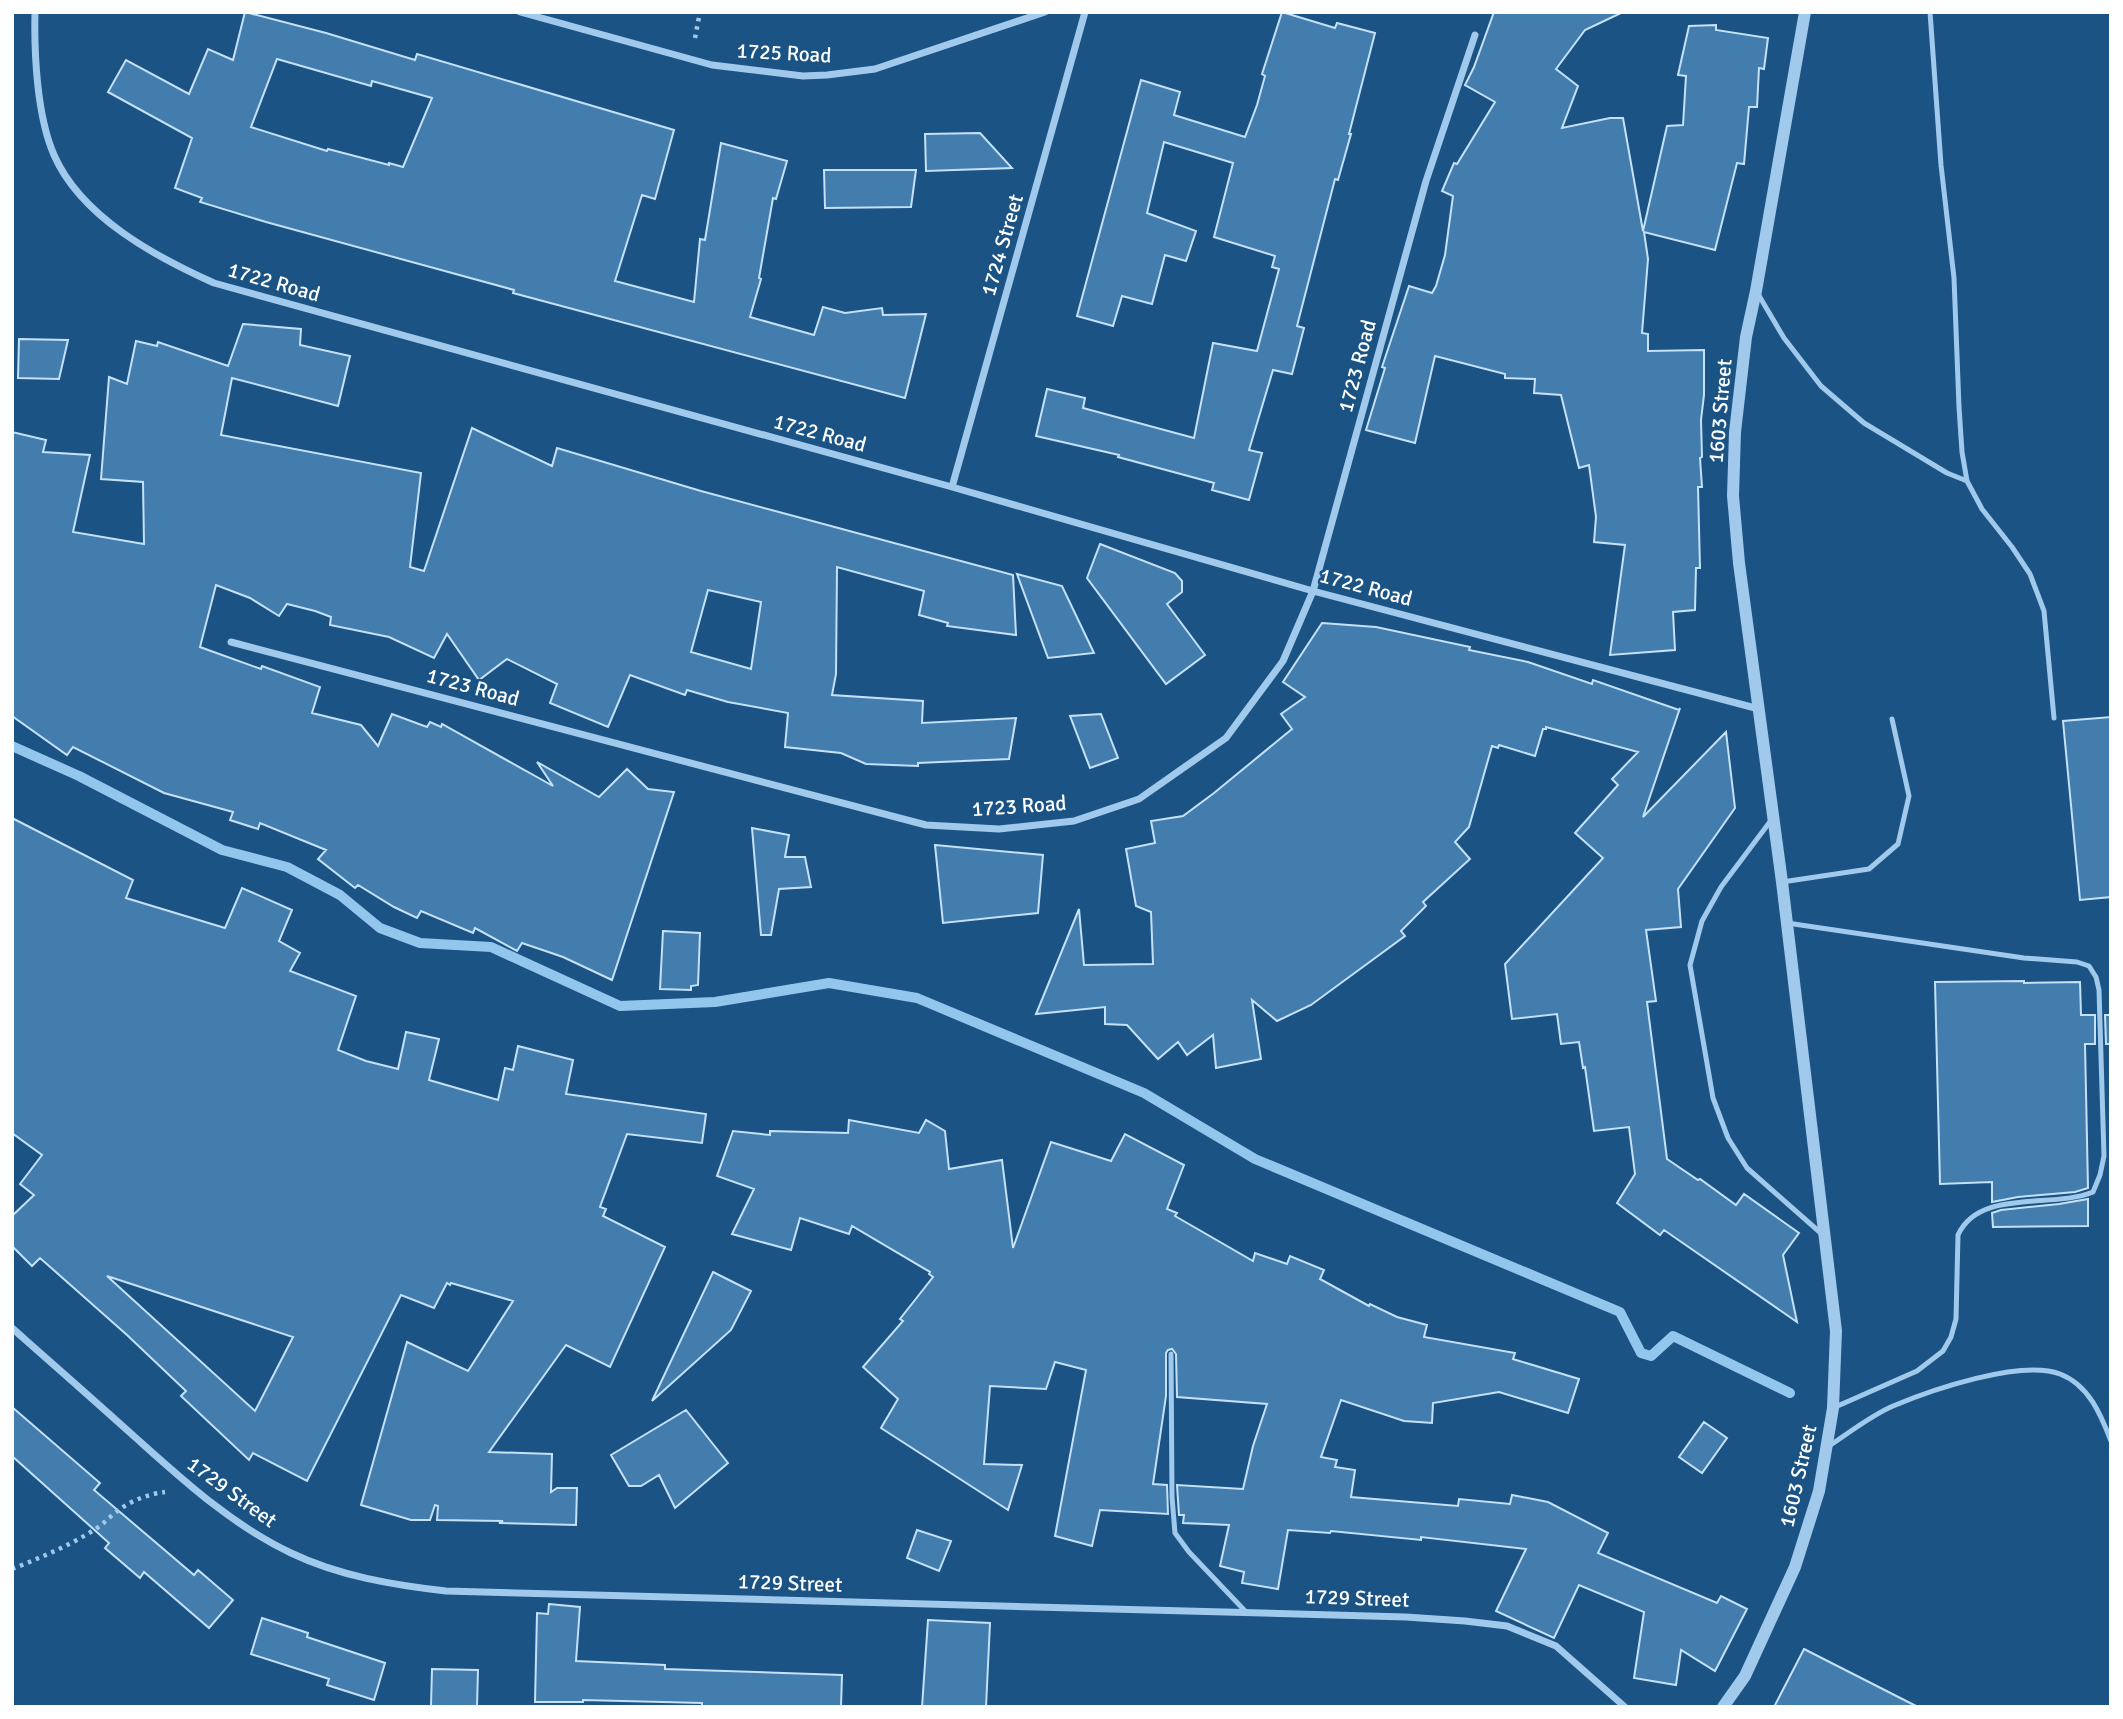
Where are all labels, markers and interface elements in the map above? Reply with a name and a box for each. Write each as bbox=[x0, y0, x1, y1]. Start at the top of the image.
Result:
street label: 1725 Road bbox=[736, 38, 832, 68]
street label: 1724 Street bbox=[975, 191, 1029, 299]
street label: 1722 Road bbox=[225, 256, 323, 308]
street label: 1723 Road bbox=[1332, 317, 1382, 415]
street label: 1603 Street bbox=[1702, 358, 1738, 464]
street label: 1722 Road bbox=[771, 408, 869, 458]
street label: 1722 Road bbox=[1317, 562, 1415, 612]
street label: 1723 Road bbox=[424, 662, 522, 712]
street label: 1723 Road bbox=[971, 790, 1067, 822]
street label: 1603 Street bbox=[1774, 1422, 1822, 1530]
street label: 1729 Street bbox=[182, 1451, 282, 1533]
street label: 1729 Street bbox=[737, 1568, 843, 1598]
street label: 1729 Street bbox=[1304, 1583, 1410, 1613]

